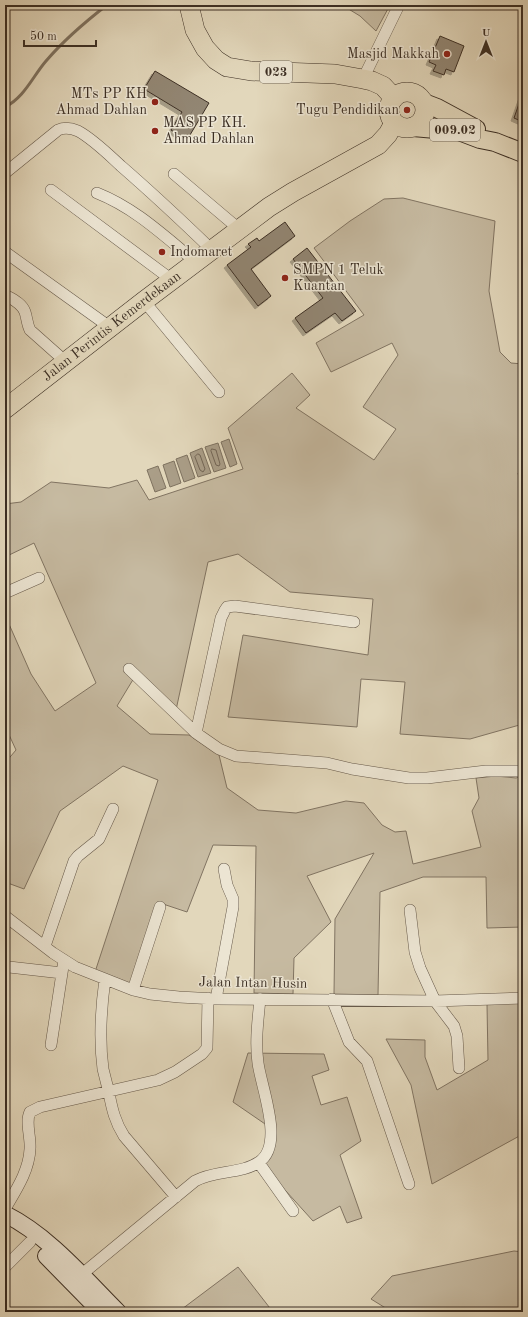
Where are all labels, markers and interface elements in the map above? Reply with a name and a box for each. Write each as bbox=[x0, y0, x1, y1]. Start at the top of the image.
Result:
scale bar bbox=[24, 22, 96, 48]
north arrow bbox=[466, 22, 506, 62]
text: U bbox=[482, 28, 491, 39]
text: 50 m bbox=[30, 30, 57, 43]
place label: Masjid Makkah bbox=[347, 47, 439, 61]
marker: Masjid Makkah bbox=[442, 49, 452, 59]
road number: 023 bbox=[260, 61, 292, 83]
place label: MTs PP KH Ahmad Dahlan bbox=[56, 87, 147, 117]
marker: MTs PP KH Ahmad Dahlan bbox=[150, 97, 160, 107]
place label: Tugu Pendidikan bbox=[296, 103, 399, 117]
marker: Tugu Pendidikan bbox=[402, 105, 412, 115]
place label: MAS PP KH. Ahmad Dahlan bbox=[163, 116, 255, 146]
road number: 009.02 bbox=[430, 119, 480, 141]
marker: MAS PP KH. Ahmad Dahlan bbox=[150, 126, 160, 136]
place label: Indomaret bbox=[170, 245, 233, 259]
marker: Indomaret bbox=[157, 247, 167, 257]
place label: SMPN 1 Teluk Kuantan bbox=[293, 263, 384, 293]
street label: Jalan Perintis Kemerdekaan bbox=[40, 269, 184, 384]
marker: SMPN 1 Teluk Kuantan bbox=[280, 273, 290, 283]
street label: Jalan Intan Husin bbox=[198, 975, 308, 991]

